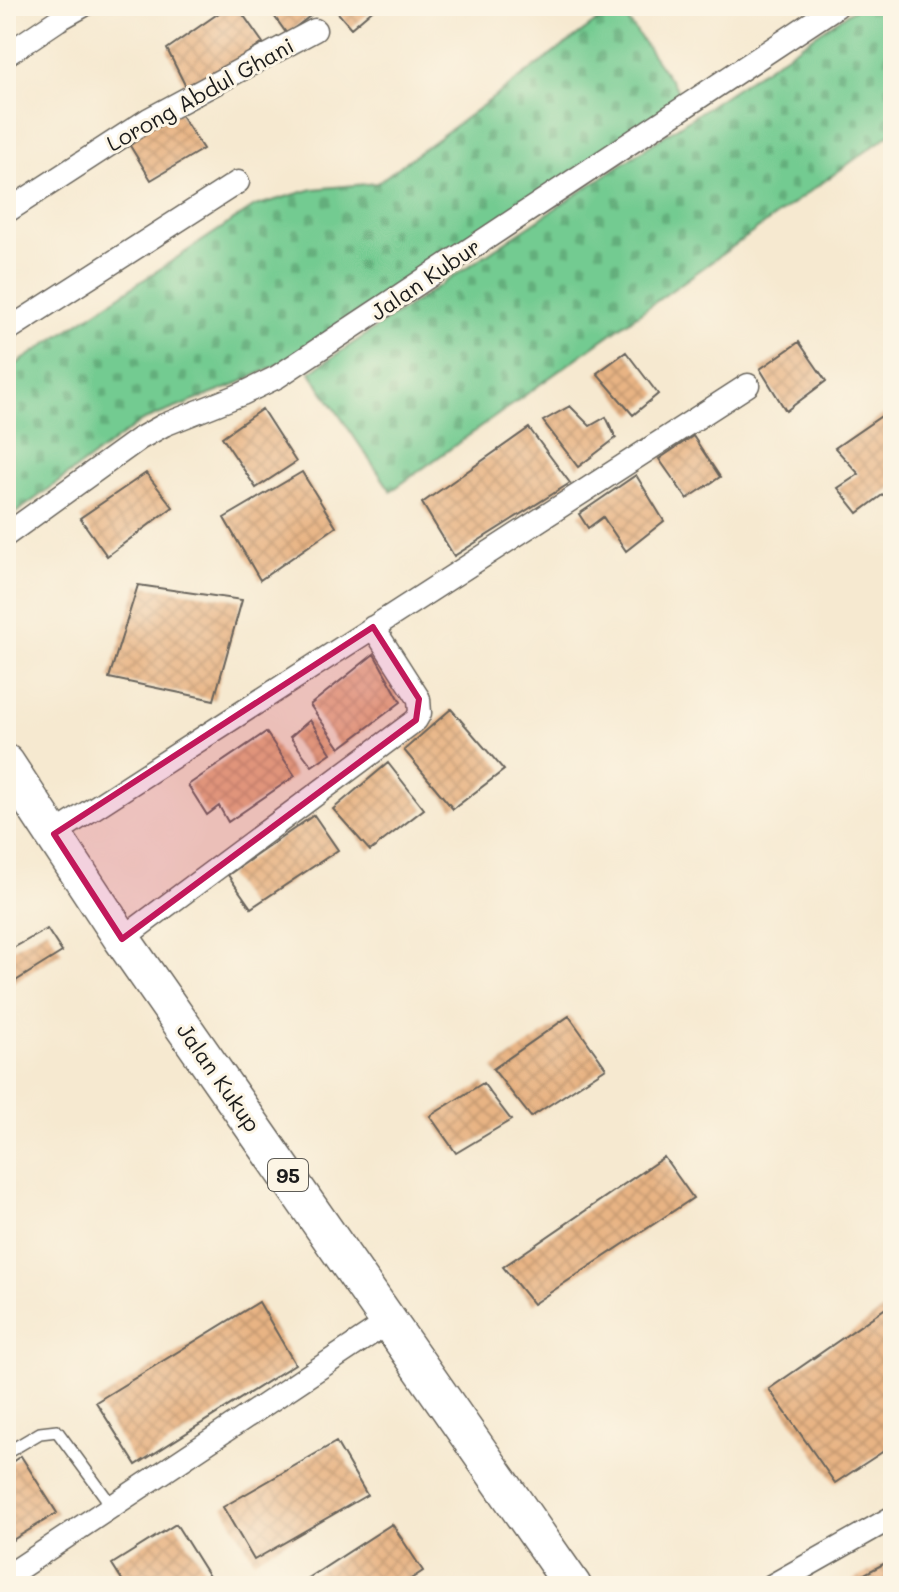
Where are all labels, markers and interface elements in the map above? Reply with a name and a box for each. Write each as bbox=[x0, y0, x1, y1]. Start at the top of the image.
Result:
street label: Lorong Abdul Ghani bbox=[101, 30, 299, 158]
street label: Jalan Kubur bbox=[364, 232, 486, 326]
street label: Jalan Kukup bbox=[171, 1017, 267, 1137]
road number: 95 bbox=[268, 1159, 308, 1191]

